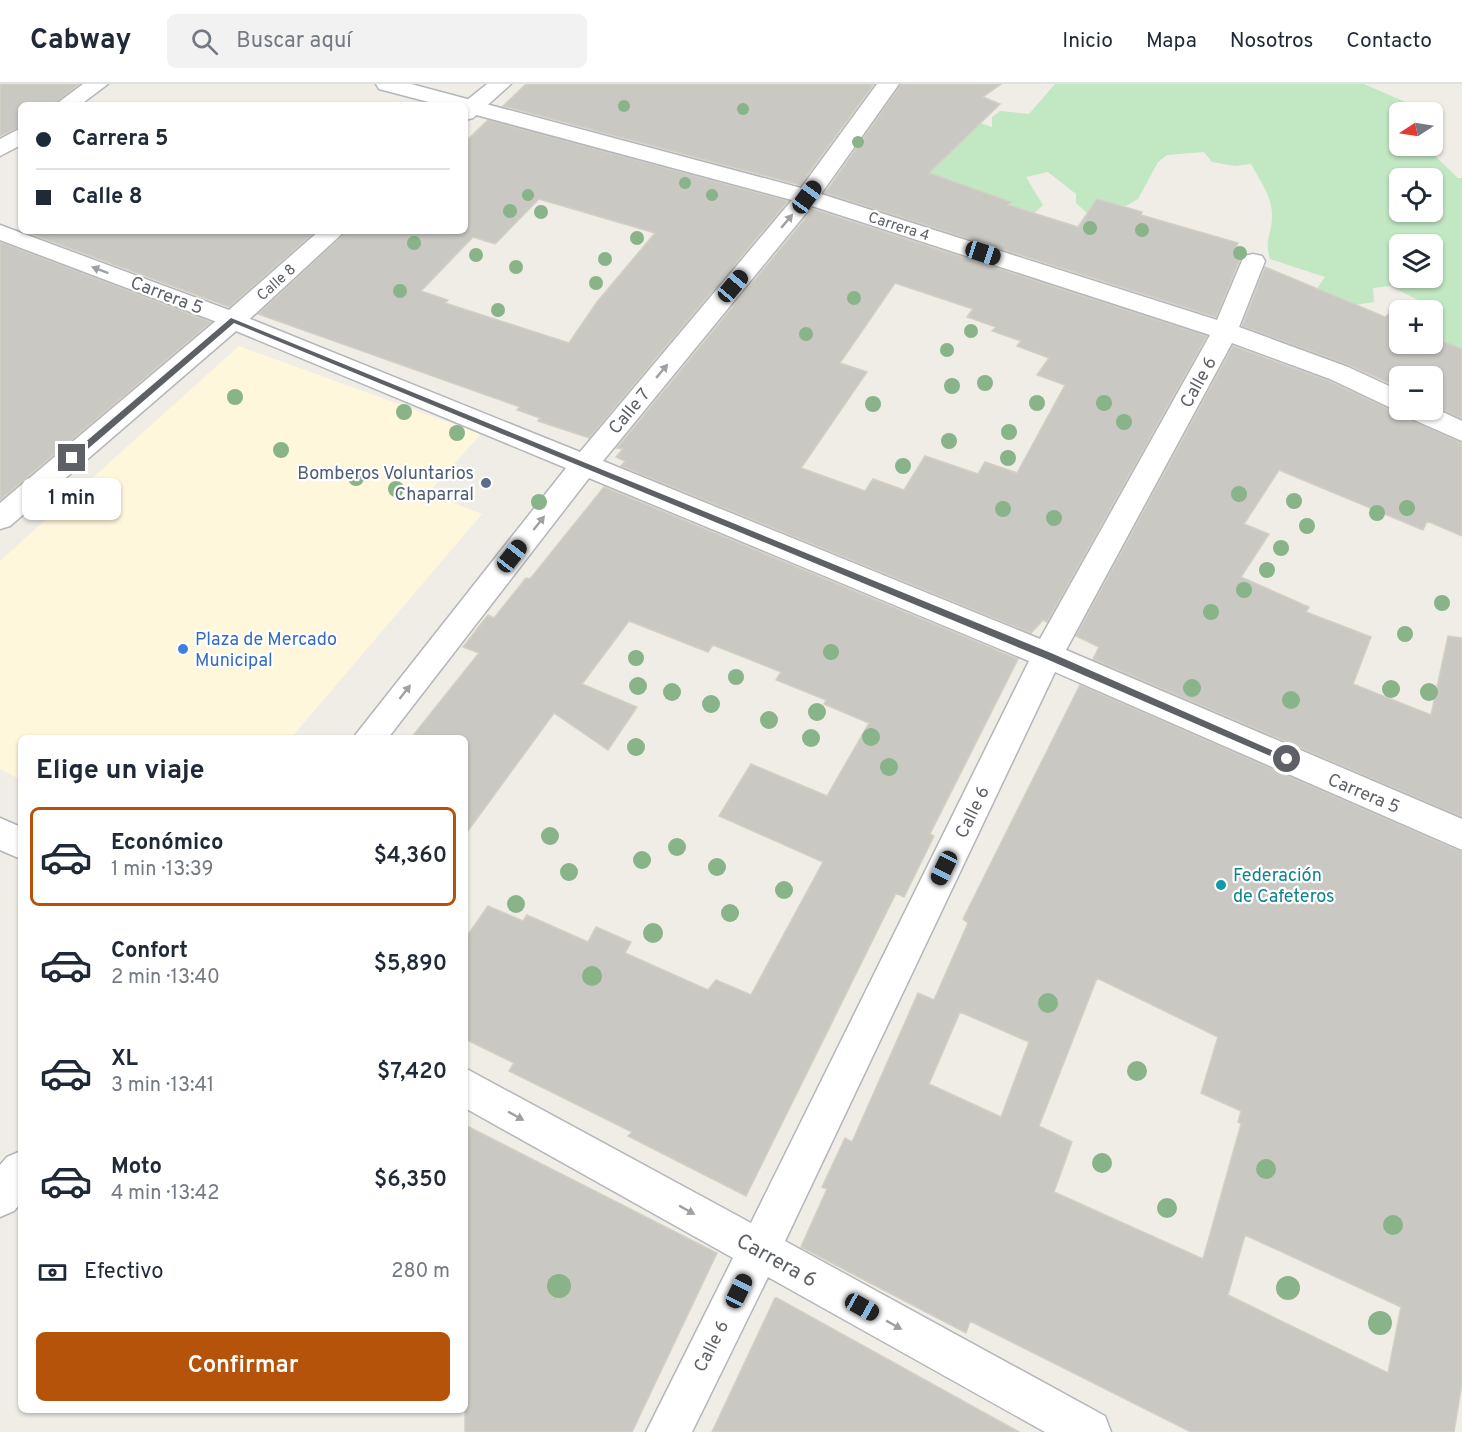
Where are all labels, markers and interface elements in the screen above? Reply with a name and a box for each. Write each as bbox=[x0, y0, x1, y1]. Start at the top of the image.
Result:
search box bbox=[167, 14, 587, 68]
text: Cabway bbox=[30, 23, 131, 59]
icon: search bbox=[188, 25, 221, 58]
text: Buscar aquí bbox=[236, 28, 352, 55]
text: Inicio bbox=[1062, 28, 1113, 55]
text: Mapa bbox=[1146, 28, 1197, 55]
text: Nosotros bbox=[1230, 28, 1313, 55]
text: Contacto bbox=[1346, 28, 1432, 55]
north arrow bbox=[1389, 102, 1443, 156]
map controls bbox=[1389, 102, 1443, 420]
text: Carrera 5 bbox=[72, 126, 168, 153]
button: locate bbox=[1389, 168, 1443, 222]
car bbox=[789, 177, 825, 217]
text: Calle 8 bbox=[72, 184, 143, 211]
street label: Carrera 4 bbox=[865, 209, 932, 246]
one-way arrow bbox=[780, 214, 792, 229]
button: layers bbox=[1389, 234, 1443, 288]
car bbox=[963, 239, 1003, 267]
street label: Calle 8 bbox=[253, 261, 301, 306]
one-way arrow bbox=[91, 264, 109, 274]
car bbox=[715, 266, 751, 306]
street label: Carrera 5 bbox=[127, 272, 206, 321]
button: + bbox=[1389, 300, 1443, 354]
street label: Calle 6 bbox=[1176, 353, 1223, 412]
one-way arrow bbox=[655, 364, 668, 379]
button: − bbox=[1389, 366, 1443, 420]
street label: Calle 7 bbox=[604, 384, 656, 440]
route end bbox=[58, 444, 85, 471]
place label: Bomberos Voluntarios Chaparral bbox=[297, 463, 474, 507]
marker: Bomberos Voluntarios Chaparral bbox=[479, 476, 493, 490]
callout: 1 min bbox=[22, 479, 122, 521]
text: 1 min bbox=[48, 486, 95, 512]
one-way arrow bbox=[532, 515, 544, 530]
car bbox=[494, 536, 530, 576]
place label: Plaza de Mercado Municipal bbox=[195, 629, 337, 673]
marker: Plaza de Mercado Municipal bbox=[176, 642, 190, 656]
one-way arrow bbox=[398, 684, 411, 700]
route start bbox=[1273, 745, 1300, 772]
text: Elige un viaje bbox=[36, 754, 205, 788]
street label: Carrera 5 bbox=[1324, 769, 1403, 820]
street label: Calle 6 bbox=[951, 783, 996, 843]
icon: car bbox=[39, 830, 93, 884]
text: Económico bbox=[111, 830, 224, 857]
text: $4,360 bbox=[374, 843, 447, 870]
car bbox=[928, 848, 960, 888]
text: 1 min · 13:39 bbox=[111, 857, 213, 883]
place label: Federación de Cafeteros bbox=[1233, 865, 1335, 909]
marker: Federación de Cafeteros bbox=[1214, 878, 1228, 892]
icon: car bbox=[39, 938, 93, 992]
text: Confort bbox=[111, 938, 188, 965]
text: $5,890 bbox=[374, 951, 447, 978]
text: 2 min · 13:40 bbox=[111, 965, 220, 991]
icon: car bbox=[39, 1046, 93, 1100]
text: XL bbox=[111, 1046, 138, 1073]
text: $7,420 bbox=[377, 1059, 447, 1086]
text: 3 min · 13:41 bbox=[111, 1073, 214, 1099]
one-way arrow bbox=[508, 1111, 525, 1121]
icon: car bbox=[39, 1154, 93, 1208]
text: Moto bbox=[111, 1154, 162, 1181]
text: $6,350 bbox=[374, 1167, 447, 1194]
text: 4 min · 13:42 bbox=[111, 1181, 219, 1207]
one-way arrow bbox=[678, 1205, 695, 1215]
street label: Carrera 6 bbox=[731, 1228, 821, 1295]
icon: cash bbox=[36, 1256, 69, 1289]
text: Efectivo bbox=[84, 1259, 164, 1286]
text: 280 m bbox=[391, 1259, 450, 1285]
car bbox=[723, 1271, 755, 1311]
car bbox=[842, 1290, 882, 1324]
street label: Calle 6 bbox=[690, 1317, 735, 1377]
one-way arrow bbox=[886, 1320, 903, 1330]
button: Confirmar bbox=[36, 1332, 450, 1401]

